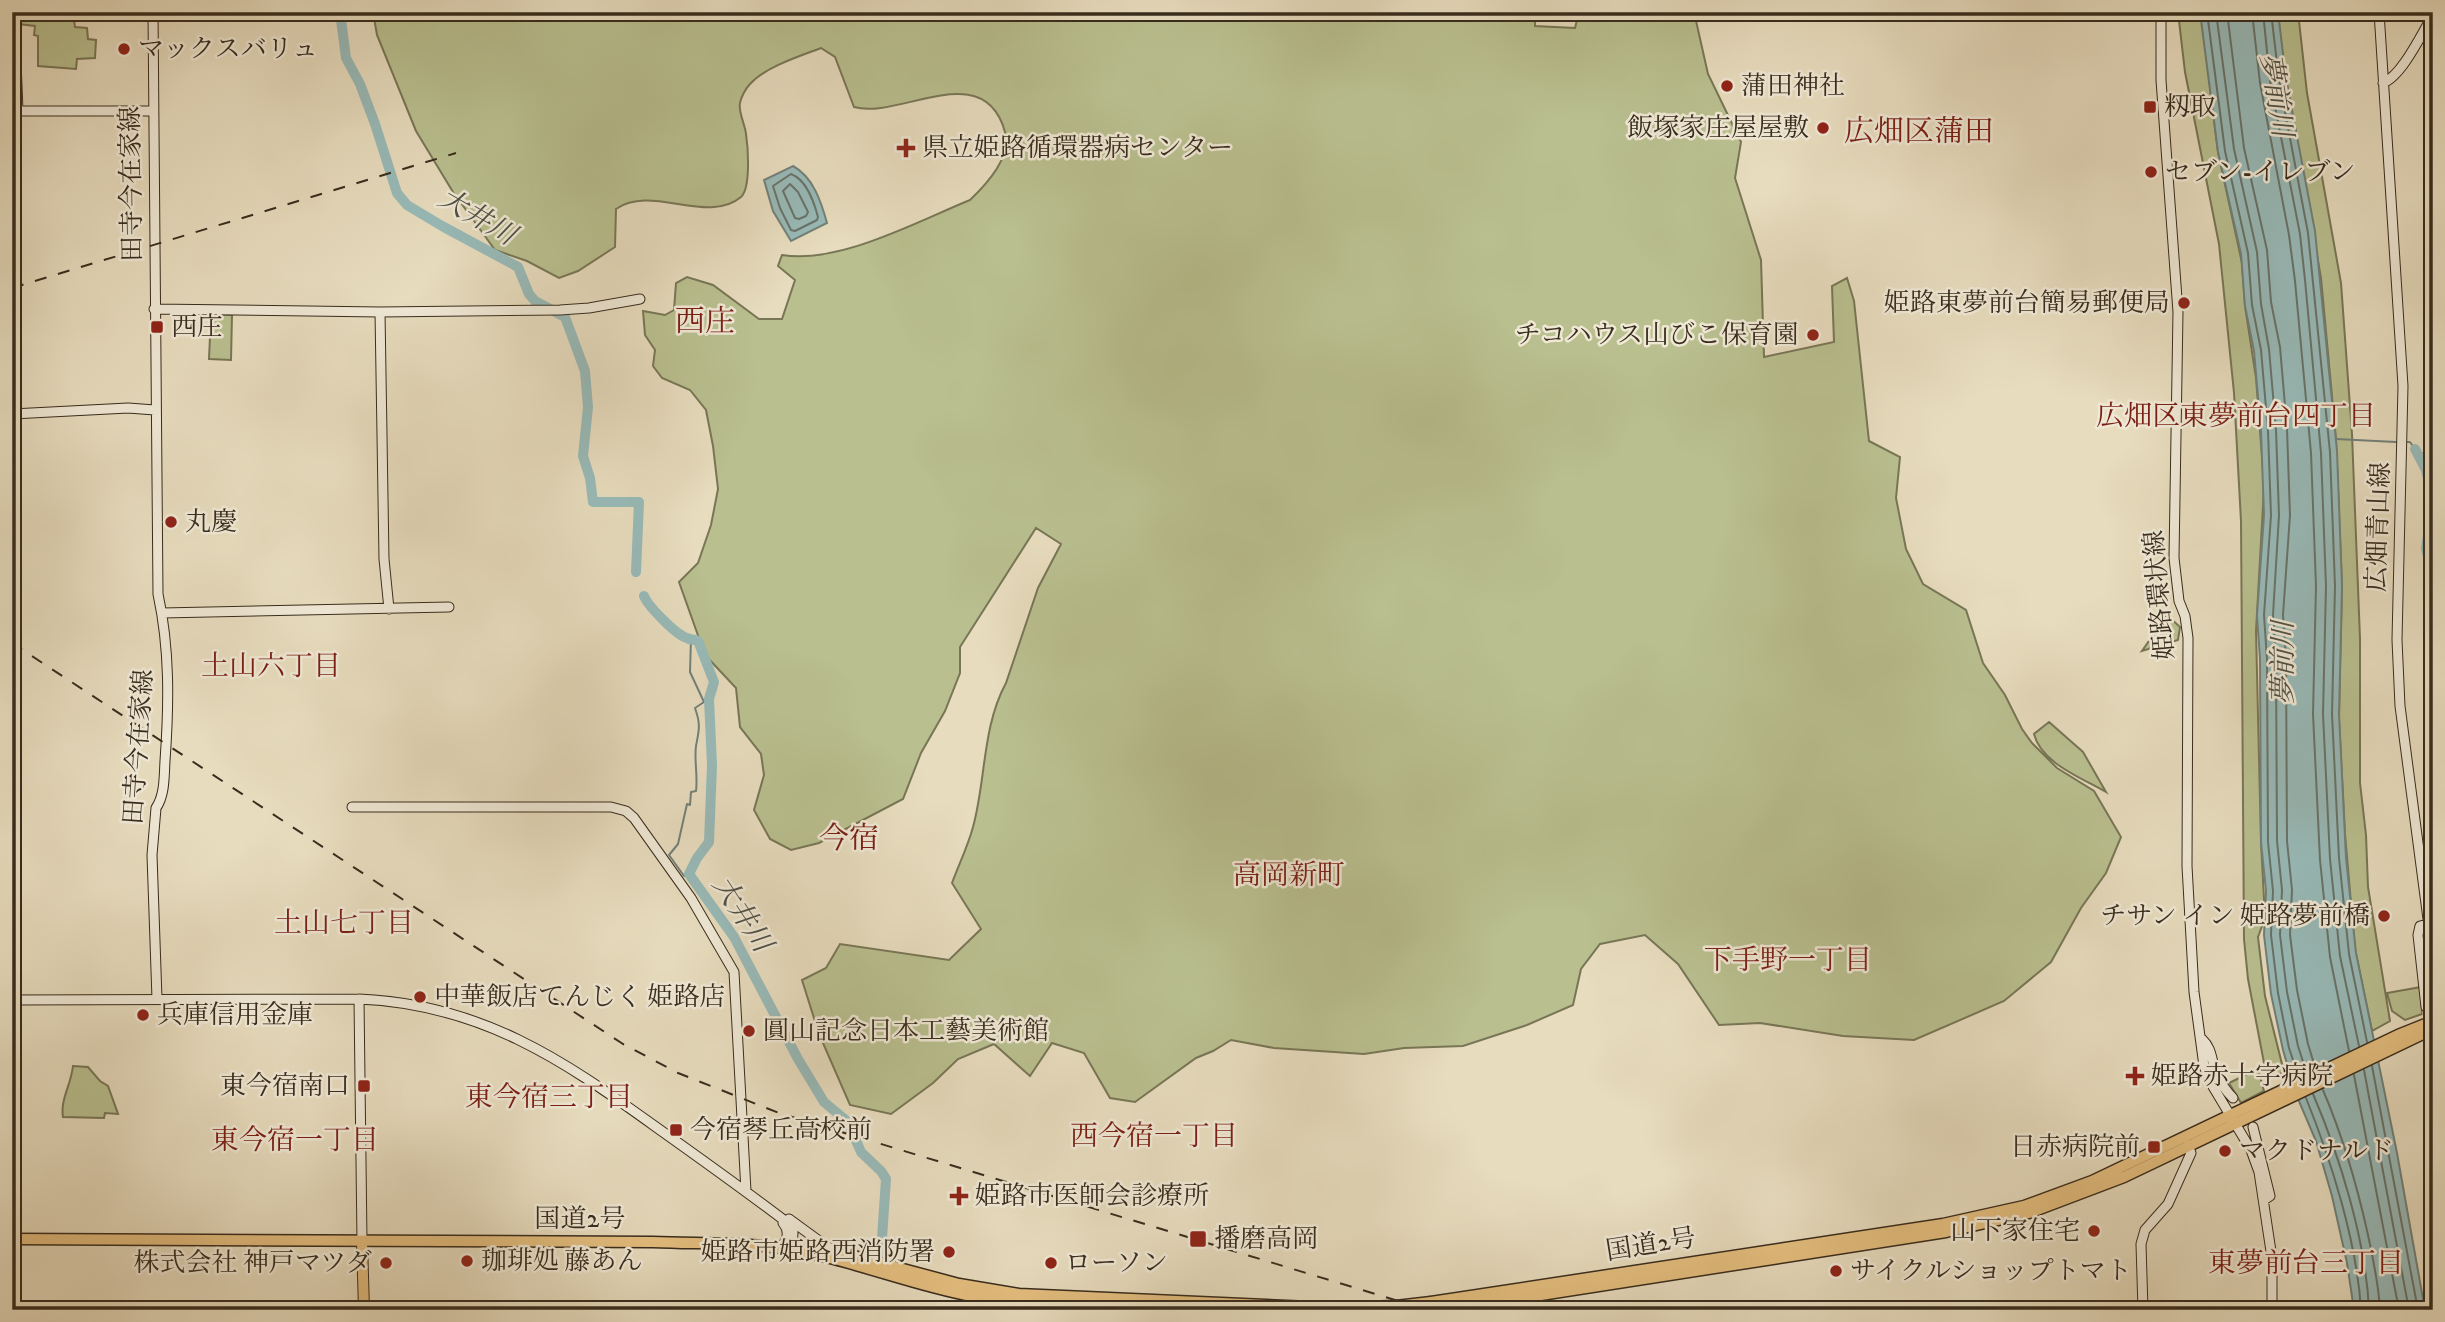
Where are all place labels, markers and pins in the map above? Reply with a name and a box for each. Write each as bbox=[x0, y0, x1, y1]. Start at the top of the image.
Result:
place label: マックスバリュ bbox=[138, 33, 318, 66]
marker: マックスバリュ bbox=[116, 41, 132, 57]
place label: 蒲田神社 bbox=[1741, 70, 1845, 103]
marker: 蒲田神社 bbox=[1719, 78, 1735, 94]
place label: 籾取 bbox=[2164, 91, 2216, 124]
marker: 籾取 bbox=[2142, 99, 2158, 115]
place label: 飯塚家庄屋屋敷 bbox=[1627, 112, 1809, 145]
marker: 飯塚家庄屋屋敷 bbox=[1815, 120, 1831, 136]
place label: 県立姫路循環器病センター bbox=[922, 132, 1233, 165]
marker: 県立姫路循環器病センター bbox=[896, 138, 916, 158]
place label: セブン-イレブン bbox=[2165, 156, 2355, 189]
marker: セブン-イレブン bbox=[2143, 164, 2159, 180]
place label: 姫路東夢前台簡易郵便局 bbox=[1884, 287, 2170, 320]
marker: 姫路東夢前台簡易郵便局 bbox=[2176, 295, 2192, 311]
place label: 西庄 bbox=[171, 311, 223, 344]
marker: 西庄 bbox=[149, 319, 165, 335]
place label: チコハウス山びこ保育園 bbox=[1515, 319, 1799, 352]
marker: チコハウス山びこ保育園 bbox=[1805, 327, 1821, 343]
place label: 丸慶 bbox=[185, 506, 237, 539]
marker: 丸慶 bbox=[163, 514, 179, 530]
place label: チサン イン 姫路夢前橋 bbox=[2100, 900, 2370, 933]
marker: チサン イン 姫路夢前橋 bbox=[2376, 908, 2392, 924]
place label: 中華飯店てんじく 姫路店 bbox=[434, 981, 726, 1014]
marker: 中華飯店てんじく 姫路店 bbox=[412, 989, 428, 1005]
place label: 兵庫信用金庫 bbox=[157, 999, 313, 1032]
marker: 兵庫信用金庫 bbox=[135, 1007, 151, 1023]
place label: 圓山記念日本工藝美術館 bbox=[763, 1015, 1049, 1048]
marker: 圓山記念日本工藝美術館 bbox=[741, 1023, 757, 1039]
place label: 姫路赤十字病院 bbox=[2151, 1060, 2333, 1093]
marker: 姫路赤十字病院 bbox=[2125, 1066, 2145, 1086]
place label: 東今宿南口 bbox=[220, 1070, 350, 1103]
marker: 東今宿南口 bbox=[356, 1078, 372, 1094]
place label: 今宿琴丘高校前 bbox=[690, 1114, 872, 1147]
marker: 今宿琴丘高校前 bbox=[668, 1122, 684, 1138]
place label: 日赤病院前 bbox=[2010, 1131, 2140, 1164]
place label: マクドナルド bbox=[2239, 1135, 2394, 1168]
marker: 日赤病院前 bbox=[2146, 1139, 2162, 1155]
marker: マクドナルド bbox=[2217, 1143, 2233, 1159]
place label: 姫路市医師会診療所 bbox=[975, 1180, 1209, 1213]
marker: 姫路市医師会診療所 bbox=[949, 1186, 969, 1206]
place label: 山下家住宅 bbox=[1950, 1215, 2080, 1248]
place label: 播磨高岡 bbox=[1214, 1223, 1318, 1256]
marker: 山下家住宅 bbox=[2086, 1223, 2102, 1239]
marker: 播磨高岡 bbox=[1188, 1229, 1208, 1249]
place label: 姫路市姫路西消防署 bbox=[701, 1236, 935, 1269]
marker: 姫路市姫路西消防署 bbox=[941, 1244, 957, 1260]
place label: 珈琲処 藤あん bbox=[481, 1245, 643, 1278]
place label: 株式会社 神戸マツダ bbox=[133, 1247, 372, 1280]
place label: ローソン bbox=[1065, 1247, 1168, 1280]
marker: 珈琲処 藤あん bbox=[459, 1253, 475, 1269]
marker: 株式会社 神戸マツダ bbox=[378, 1255, 394, 1271]
marker: ローソン bbox=[1043, 1255, 1059, 1271]
place label: サイクルショップトマト bbox=[1850, 1255, 2132, 1288]
marker: サイクルショップトマト bbox=[1828, 1263, 1844, 1279]

